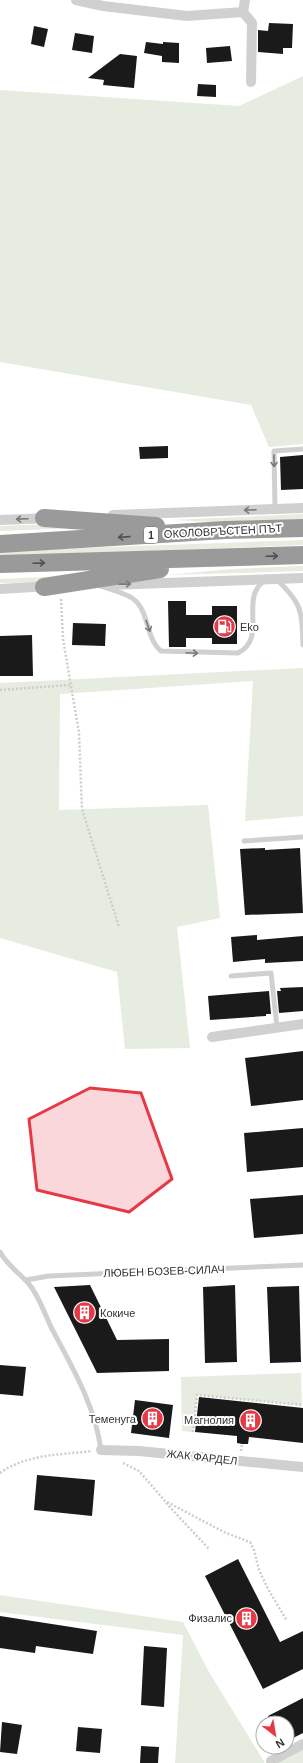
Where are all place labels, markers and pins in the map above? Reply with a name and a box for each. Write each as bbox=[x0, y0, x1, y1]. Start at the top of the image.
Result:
fuel station icon: Eko bbox=[212, 614, 238, 640]
place label: Eko bbox=[240, 621, 259, 633]
building icon: Кокиче bbox=[72, 1300, 98, 1326]
place label: Кокиче bbox=[100, 1307, 135, 1319]
building icon: Теменуга bbox=[139, 1406, 165, 1432]
building icon: Магнолия bbox=[237, 1407, 263, 1433]
place label: Теменуга bbox=[89, 1413, 137, 1425]
place label: Магнолия bbox=[184, 1414, 234, 1426]
building icon: Физалис bbox=[234, 1605, 260, 1631]
place label: Физалис bbox=[188, 1612, 232, 1624]

